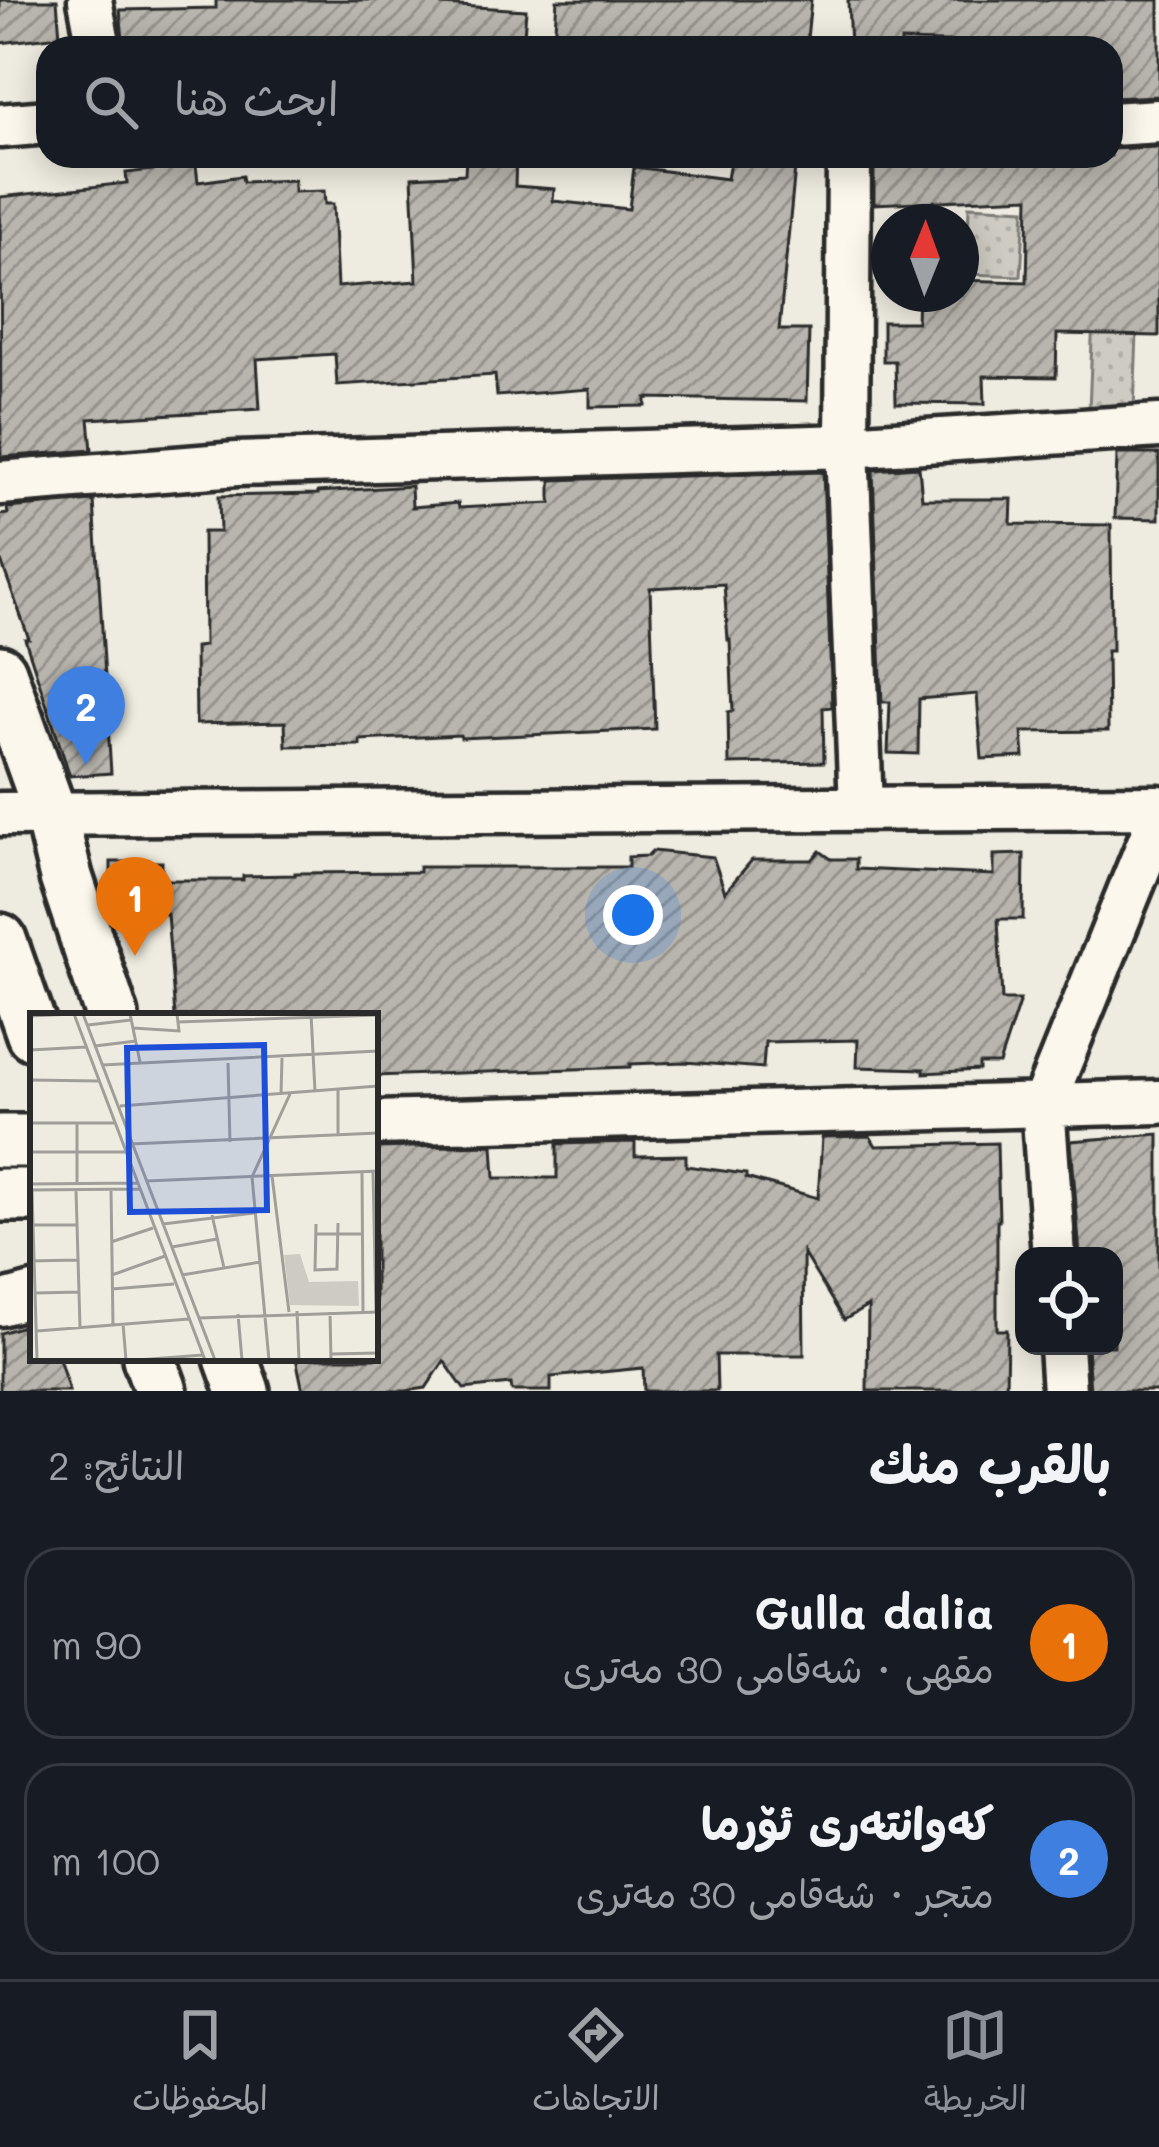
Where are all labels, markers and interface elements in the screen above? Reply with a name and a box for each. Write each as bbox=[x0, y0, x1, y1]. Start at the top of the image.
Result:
search box bbox=[36, 36, 1123, 168]
text: ابحث هنا bbox=[174, 68, 339, 126]
icon: search bbox=[78, 69, 144, 135]
north arrow bbox=[871, 204, 979, 312]
pin: 2 bbox=[47, 666, 125, 765]
pin: 1 bbox=[96, 857, 174, 956]
your location bbox=[603, 885, 663, 945]
inset map bbox=[30, 1013, 378, 1361]
map controls bbox=[1015, 1247, 1123, 1355]
button: locate bbox=[1015, 1247, 1123, 1355]
text: بالقرب منك bbox=[869, 1429, 1111, 1496]
text: النتائج: 2 bbox=[48, 1439, 184, 1490]
text: Gulla dalia bbox=[754, 1582, 994, 1640]
text: 90 m bbox=[51, 1618, 142, 1669]
text: 1 bbox=[1060, 1618, 1078, 1669]
text: مقهى · شەقامی 30 مەتری bbox=[563, 1642, 994, 1693]
text: کەوانتەری ئۆرما bbox=[701, 1793, 994, 1851]
text: 100 m bbox=[51, 1834, 160, 1885]
text: 2 bbox=[1058, 1834, 1080, 1885]
text: متجر · شەقامی 30 مەتری bbox=[576, 1867, 994, 1918]
tab: المحفوظات bbox=[132, 2002, 268, 2128]
tab: الاتجاهات bbox=[532, 2002, 660, 2128]
tab: الخريطة bbox=[924, 2002, 1027, 2128]

